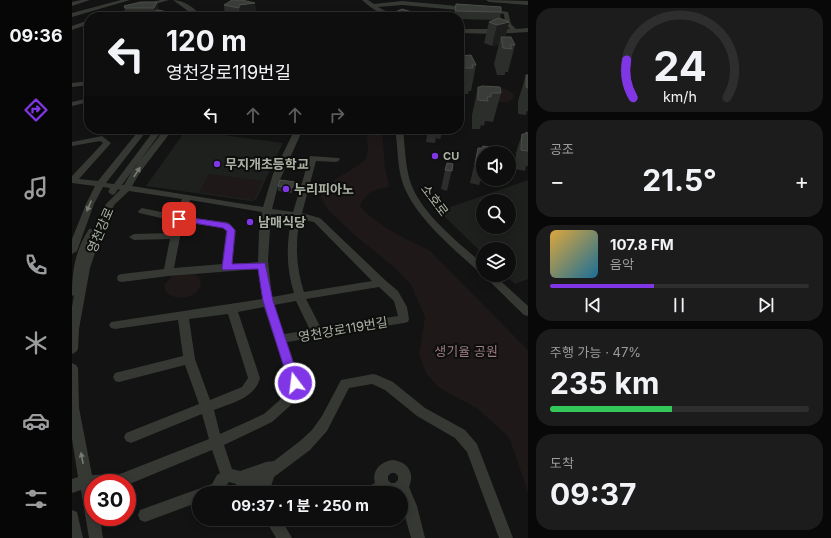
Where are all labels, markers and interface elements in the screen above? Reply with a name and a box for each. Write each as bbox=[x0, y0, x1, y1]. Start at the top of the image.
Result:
text: 120 m bbox=[166, 24, 247, 58]
text: 09:36 bbox=[9, 25, 63, 46]
icon: left bbox=[100, 28, 152, 80]
text: 24 bbox=[653, 41, 706, 91]
text: 영천강로119번길 bbox=[166, 62, 291, 83]
text: km/h bbox=[663, 88, 696, 105]
icon: directions bbox=[22, 96, 50, 124]
icon: left bbox=[200, 104, 222, 126]
icon: ahead bbox=[242, 104, 264, 126]
icon: ahead bbox=[284, 104, 306, 126]
icon: right bbox=[326, 104, 348, 126]
text: 공조 bbox=[550, 141, 574, 157]
map controls bbox=[476, 146, 516, 282]
button: sound bbox=[476, 146, 516, 186]
place label: CU bbox=[443, 149, 459, 163]
marker: CU bbox=[430, 151, 440, 161]
place label: 무지개초등학교 bbox=[225, 156, 309, 172]
marker: 무지개초등학교 bbox=[212, 159, 222, 169]
text: 21.5° bbox=[642, 162, 717, 198]
one-way arrow bbox=[133, 166, 140, 177]
text: − bbox=[550, 168, 565, 194]
text: + bbox=[794, 168, 809, 194]
icon: music bbox=[22, 174, 50, 202]
place label: 누리피아노 bbox=[294, 181, 354, 197]
street label: 소호로 bbox=[418, 181, 452, 219]
marker: 누리피아노 bbox=[281, 184, 291, 194]
button: search bbox=[476, 194, 516, 234]
one-way arrow bbox=[86, 201, 92, 212]
pin bbox=[162, 202, 196, 236]
street label: 영천강로 bbox=[83, 205, 117, 255]
icon: arrive bbox=[168, 208, 190, 230]
place label: 남매식당 bbox=[258, 214, 306, 230]
marker: 남매식당 bbox=[245, 217, 255, 227]
text: 107.8 FM bbox=[610, 235, 674, 254]
button: layers bbox=[476, 242, 516, 282]
icon: phone bbox=[22, 251, 50, 279]
text: 음악 bbox=[610, 256, 634, 272]
icon: previous bbox=[582, 294, 604, 316]
icon: pause bbox=[668, 294, 690, 316]
icon: next bbox=[755, 294, 777, 316]
street label: 영천강로119번길 bbox=[297, 313, 389, 345]
icon: climate bbox=[22, 329, 50, 357]
park label: 생기율 공원 bbox=[434, 343, 498, 359]
text: 주행 가능 · 47% bbox=[550, 344, 641, 360]
position arrow bbox=[274, 362, 316, 404]
text: 235 km bbox=[550, 365, 659, 401]
icon: car bbox=[22, 407, 50, 435]
one-way arrow bbox=[79, 452, 85, 464]
text: 도착 bbox=[550, 455, 574, 471]
speed limit sign: 30 bbox=[84, 474, 136, 526]
text: 09:37 bbox=[550, 476, 637, 512]
icon: filters bbox=[22, 485, 50, 513]
text: 09:37 · 1 분 · 250 m bbox=[231, 496, 369, 515]

